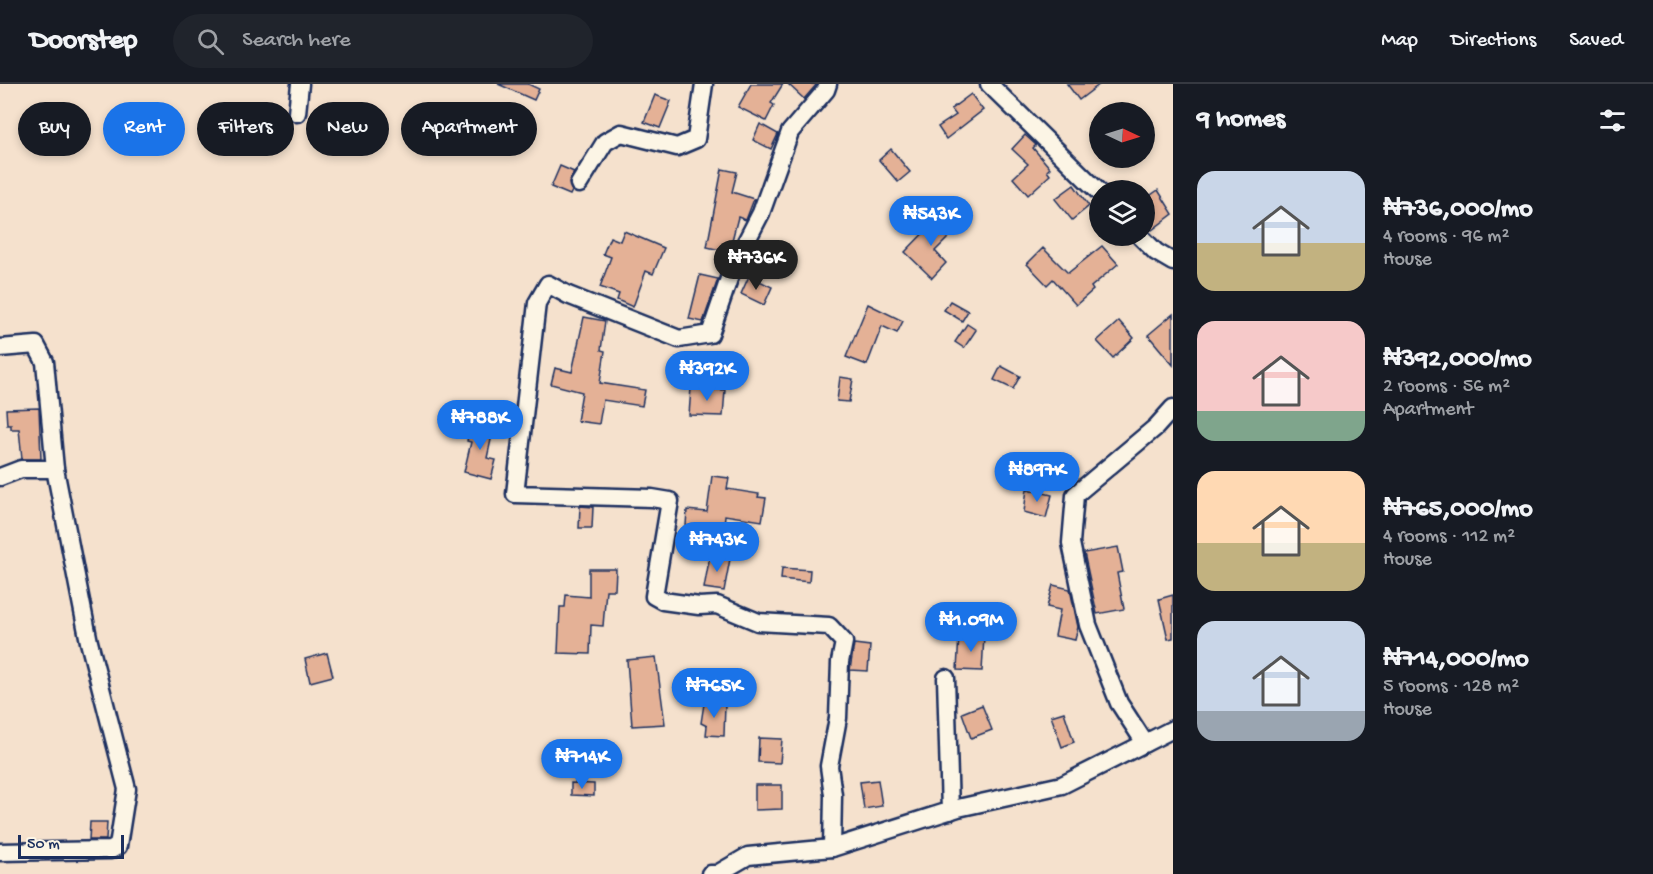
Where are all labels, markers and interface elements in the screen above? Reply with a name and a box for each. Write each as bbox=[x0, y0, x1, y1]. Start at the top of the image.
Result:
search box bbox=[173, 14, 593, 68]
text: Doorstep bbox=[30, 25, 137, 58]
icon: search bbox=[194, 25, 227, 58]
text: Search here bbox=[242, 28, 351, 54]
text: Map bbox=[1381, 29, 1418, 54]
text: Directions bbox=[1451, 29, 1536, 54]
text: Saved bbox=[1569, 29, 1623, 54]
chip: Buy bbox=[18, 102, 91, 156]
chip: Rent bbox=[103, 102, 185, 156]
chip: Filters bbox=[197, 102, 294, 156]
chip: New bbox=[306, 102, 389, 156]
chip: Apartment bbox=[401, 102, 537, 156]
north arrow bbox=[1089, 102, 1155, 168]
map controls bbox=[1089, 102, 1155, 246]
icon: filters bbox=[1596, 104, 1629, 137]
text: 9 homes bbox=[1197, 105, 1285, 136]
button: layers bbox=[1089, 180, 1155, 246]
icon: home bbox=[1245, 195, 1317, 267]
text: ₦736,000/mo bbox=[1383, 195, 1533, 226]
pin: ₦543K bbox=[889, 196, 973, 247]
text: ₦543K bbox=[903, 204, 959, 227]
text: 4 rooms · 96 m² bbox=[1383, 226, 1509, 249]
pin: ₦736K bbox=[714, 240, 798, 291]
text: ₦736K bbox=[728, 248, 784, 271]
text: House bbox=[1383, 249, 1432, 272]
icon: home bbox=[1245, 345, 1317, 417]
text: ₦392,000/mo bbox=[1383, 345, 1532, 376]
pin: ₦392K bbox=[665, 351, 749, 402]
text: ₦392K bbox=[679, 359, 735, 382]
text: 2 rooms · 56 m² bbox=[1383, 376, 1510, 399]
text: Apartment bbox=[1383, 399, 1473, 422]
pin: ₦788K bbox=[438, 400, 522, 451]
text: ₦788K bbox=[451, 408, 509, 431]
pin: ₦897K bbox=[995, 452, 1079, 503]
text: ₦897K bbox=[1009, 460, 1065, 483]
icon: home bbox=[1245, 495, 1317, 567]
text: ₦765,000/mo bbox=[1383, 495, 1533, 526]
pin: ₦743K bbox=[675, 522, 759, 573]
text: 4 rooms · 112 m² bbox=[1383, 526, 1515, 549]
text: ₦743K bbox=[689, 530, 745, 553]
text: House bbox=[1383, 549, 1432, 572]
pin: ₦1.09M bbox=[922, 602, 1020, 653]
text: ₦1.09M bbox=[939, 610, 1003, 633]
icon: home bbox=[1245, 645, 1317, 717]
text: ₦714,000/mo bbox=[1383, 645, 1529, 676]
pin: ₦765K bbox=[672, 668, 756, 719]
text: ₦765K bbox=[686, 676, 742, 699]
text: 5 rooms · 128 m² bbox=[1383, 676, 1519, 699]
text: House bbox=[1383, 699, 1432, 722]
pin: ₦714K bbox=[540, 739, 624, 790]
text: ₦714K bbox=[555, 747, 609, 770]
scale bar bbox=[18, 832, 124, 860]
text: 50 m bbox=[27, 836, 60, 855]

